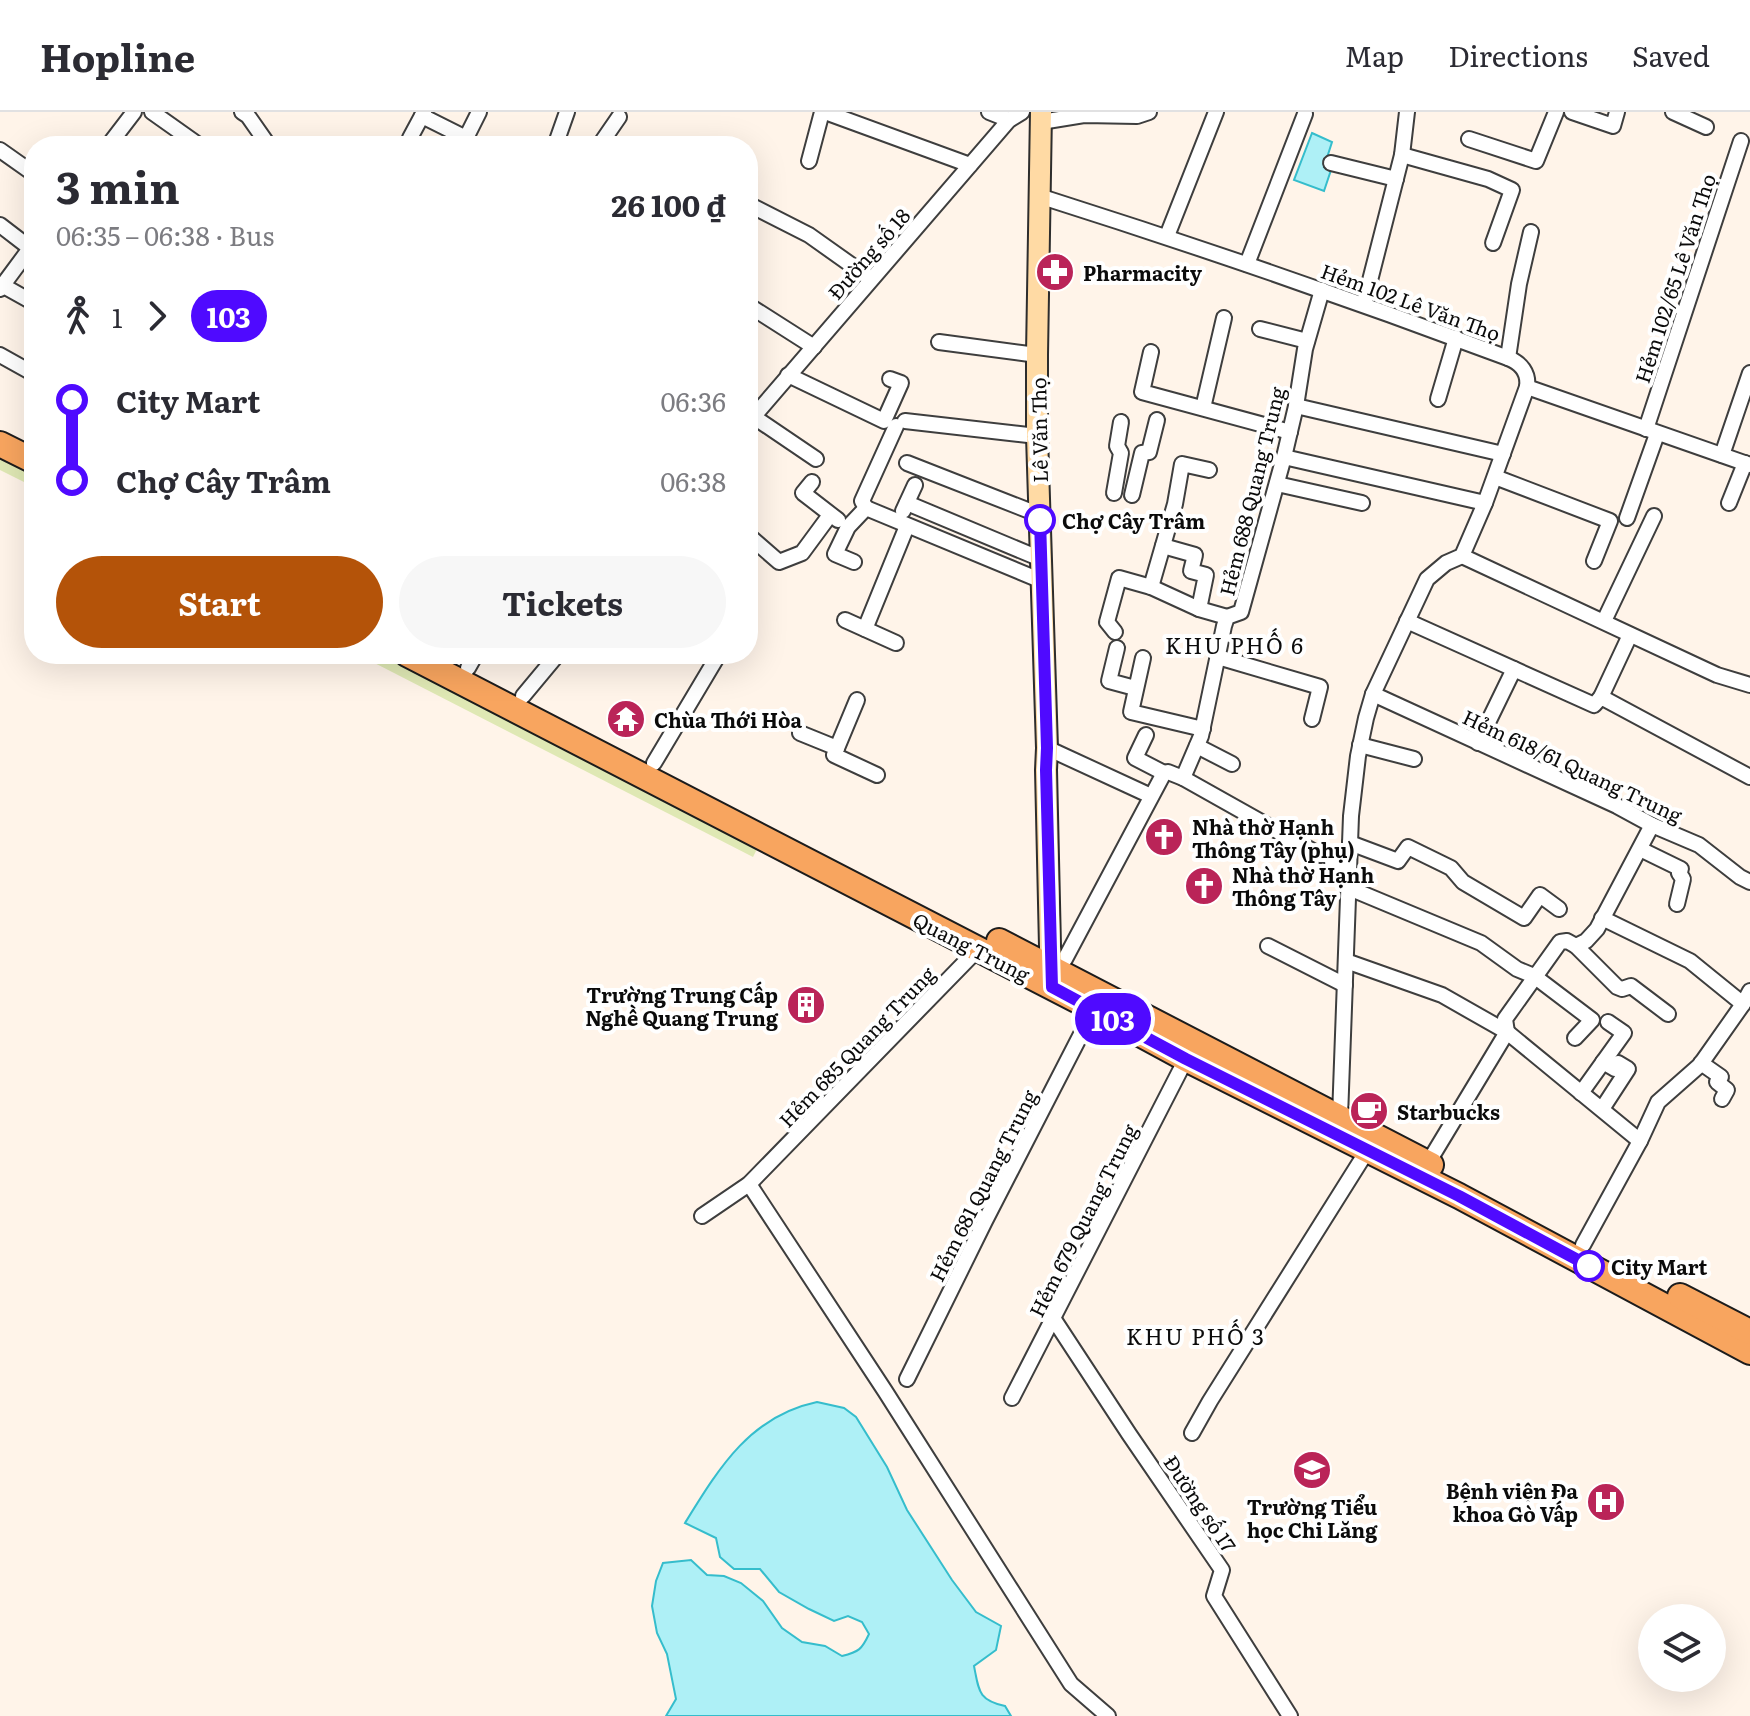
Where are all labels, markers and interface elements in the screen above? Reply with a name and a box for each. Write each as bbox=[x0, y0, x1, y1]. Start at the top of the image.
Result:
text: Hopline bbox=[40, 27, 195, 84]
text: Map bbox=[1345, 34, 1404, 76]
text: Directions bbox=[1448, 34, 1588, 76]
text: Saved bbox=[1632, 34, 1710, 76]
text: 3 min bbox=[56, 152, 180, 218]
street label: Hẻm 102/65 Lê Văn Thọ bbox=[1626, 170, 1722, 386]
text: 26 100 ₫ bbox=[611, 182, 726, 226]
street label: Đường số 18 bbox=[820, 201, 916, 305]
text: 06:35 – 06:38 · Bus bbox=[56, 215, 274, 254]
pharmacy icon: Pharmacity bbox=[1034, 251, 1076, 293]
street label: Hẻm 102 Lê Văn Thọ bbox=[1317, 255, 1505, 347]
place label: Pharmacity bbox=[1083, 257, 1203, 287]
icon: walk bbox=[56, 294, 100, 338]
icon: forward bbox=[135, 294, 179, 338]
text: 103 bbox=[207, 295, 251, 337]
text: 1 bbox=[112, 297, 123, 336]
street label: Lê Văn Thọ bbox=[1022, 377, 1054, 483]
text: City Mart bbox=[116, 378, 260, 422]
text: 06:36 bbox=[661, 381, 726, 420]
street label: Hẻm 688 Quang Trung bbox=[1210, 382, 1292, 599]
text: Chợ Cây Trâm bbox=[116, 458, 331, 502]
text: 06:38 bbox=[660, 461, 726, 500]
marker: Chợ Cây Trâm bbox=[1025, 505, 1055, 535]
place label: Chợ Cây Trâm bbox=[1062, 505, 1205, 535]
button: Start bbox=[56, 556, 383, 648]
button: Tickets bbox=[399, 556, 726, 648]
district label: KHU PHỐ 6 bbox=[1165, 628, 1305, 661]
temple icon: Chùa Thới Hòa bbox=[605, 698, 647, 740]
street label: Hẻm 618/61 Quang Trung bbox=[1458, 701, 1688, 829]
place label: Chùa Thới Hòa bbox=[654, 704, 802, 734]
place label: Nhà thờ Hạnh Thông Tây (phụ) bbox=[1192, 811, 1355, 864]
church icon: Nhà thờ Hạnh Thông Tây (phụ) bbox=[1143, 816, 1185, 858]
place label: Nhà thờ Hạnh Thông Tây bbox=[1232, 859, 1375, 912]
church icon: Nhà thờ Hạnh Thông Tây bbox=[1183, 865, 1225, 907]
street label: Quang Trung bbox=[908, 904, 1036, 989]
street label: Hẻm 685 Quang Trung bbox=[771, 958, 942, 1133]
place label: Trường Trung Cấp Nghề Quang Trung bbox=[585, 979, 779, 1032]
building icon: Trường Trung Cấp Nghề Quang Trung bbox=[785, 984, 827, 1026]
line badge: 103 bbox=[1067, 993, 1159, 1045]
text: 103 bbox=[1091, 998, 1135, 1040]
street label: Hẻm 681 Quang Trung bbox=[921, 1083, 1044, 1286]
cafe icon: Starbucks bbox=[1348, 1090, 1390, 1132]
place label: Starbucks bbox=[1397, 1096, 1500, 1126]
street label: Hẻm 679 Quang Trung bbox=[1020, 1117, 1144, 1322]
marker: City Mart bbox=[1574, 1251, 1604, 1281]
place label: City Mart bbox=[1611, 1251, 1708, 1281]
district label: KHU PHỐ 3 bbox=[1126, 1319, 1266, 1352]
street label: Đường số 17 bbox=[1157, 1448, 1245, 1558]
school or university icon: Trường Tiểu học Chi Lăng bbox=[1291, 1449, 1333, 1491]
place label: Bệnh viện Đa khoa Gò Vấp bbox=[1446, 1475, 1578, 1528]
hospital icon: Bệnh viện Đa khoa Gò Vấp bbox=[1585, 1481, 1627, 1523]
place label: Trường Tiểu học Chi Lăng bbox=[1247, 1491, 1378, 1544]
map controls bbox=[1638, 1604, 1726, 1692]
button: layers bbox=[1638, 1604, 1726, 1692]

